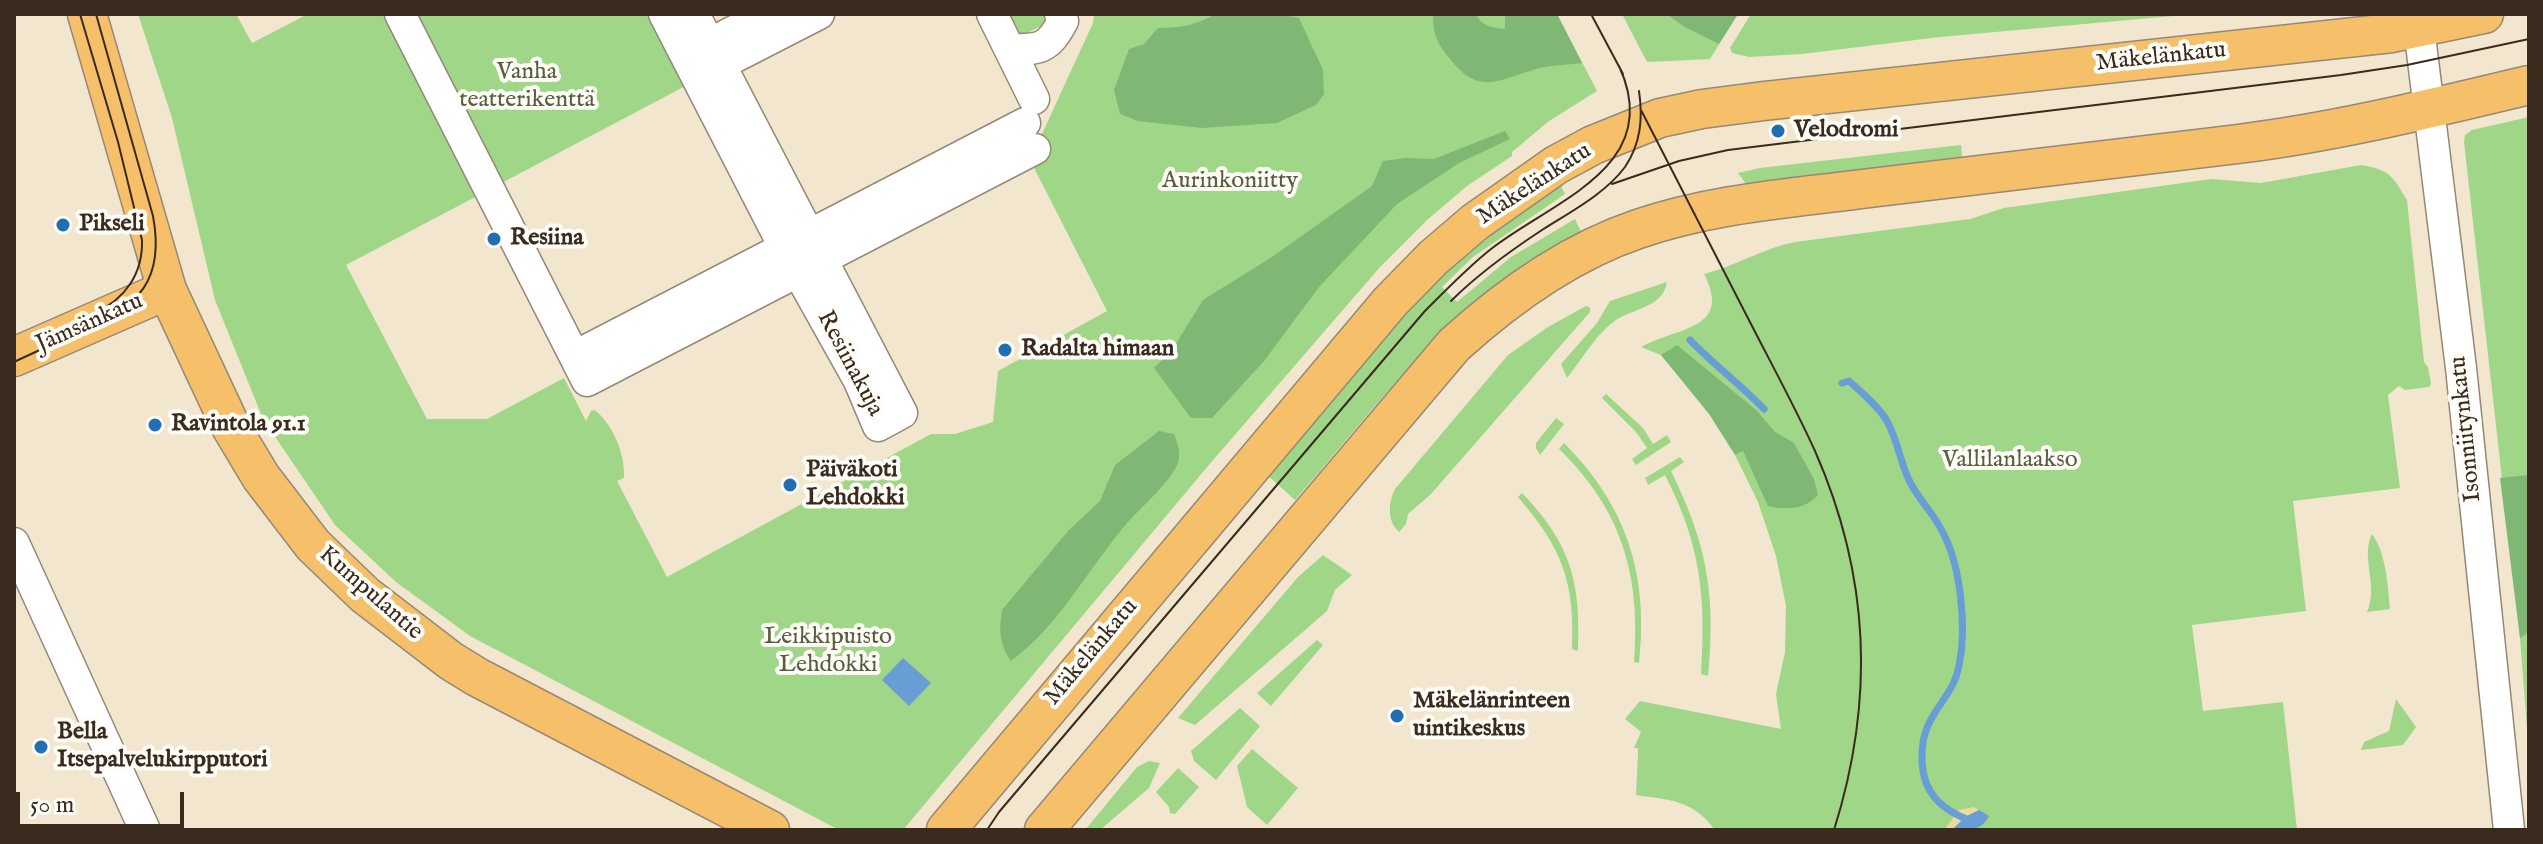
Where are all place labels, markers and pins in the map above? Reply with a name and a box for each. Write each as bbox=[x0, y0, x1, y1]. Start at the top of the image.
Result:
place label: Velodromi bbox=[1794, 117, 1898, 145]
marker: Velodromi bbox=[1769, 122, 1787, 140]
place label: Pikseli bbox=[79, 211, 145, 239]
marker: Pikseli bbox=[54, 216, 72, 234]
place label: Resiina bbox=[510, 225, 584, 253]
marker: Resiina bbox=[485, 230, 503, 248]
place label: Radalta himaan bbox=[1021, 336, 1174, 364]
marker: Radalta himaan bbox=[996, 341, 1014, 359]
place label: Ravintola 91.1 bbox=[171, 411, 306, 439]
marker: Ravintola 91.1 bbox=[146, 416, 164, 434]
place label: Päiväkoti Lehdokki bbox=[806, 457, 905, 513]
marker: Päiväkoti Lehdokki bbox=[781, 476, 799, 494]
place label: Mäkelänrinteen uintikeskus bbox=[1413, 688, 1570, 744]
marker: Mäkelänrinteen uintikeskus bbox=[1388, 707, 1406, 725]
place label: Bella Itsepalvelukirpputori bbox=[57, 719, 268, 775]
marker: Bella Itsepalvelukirpputori bbox=[32, 738, 50, 756]

